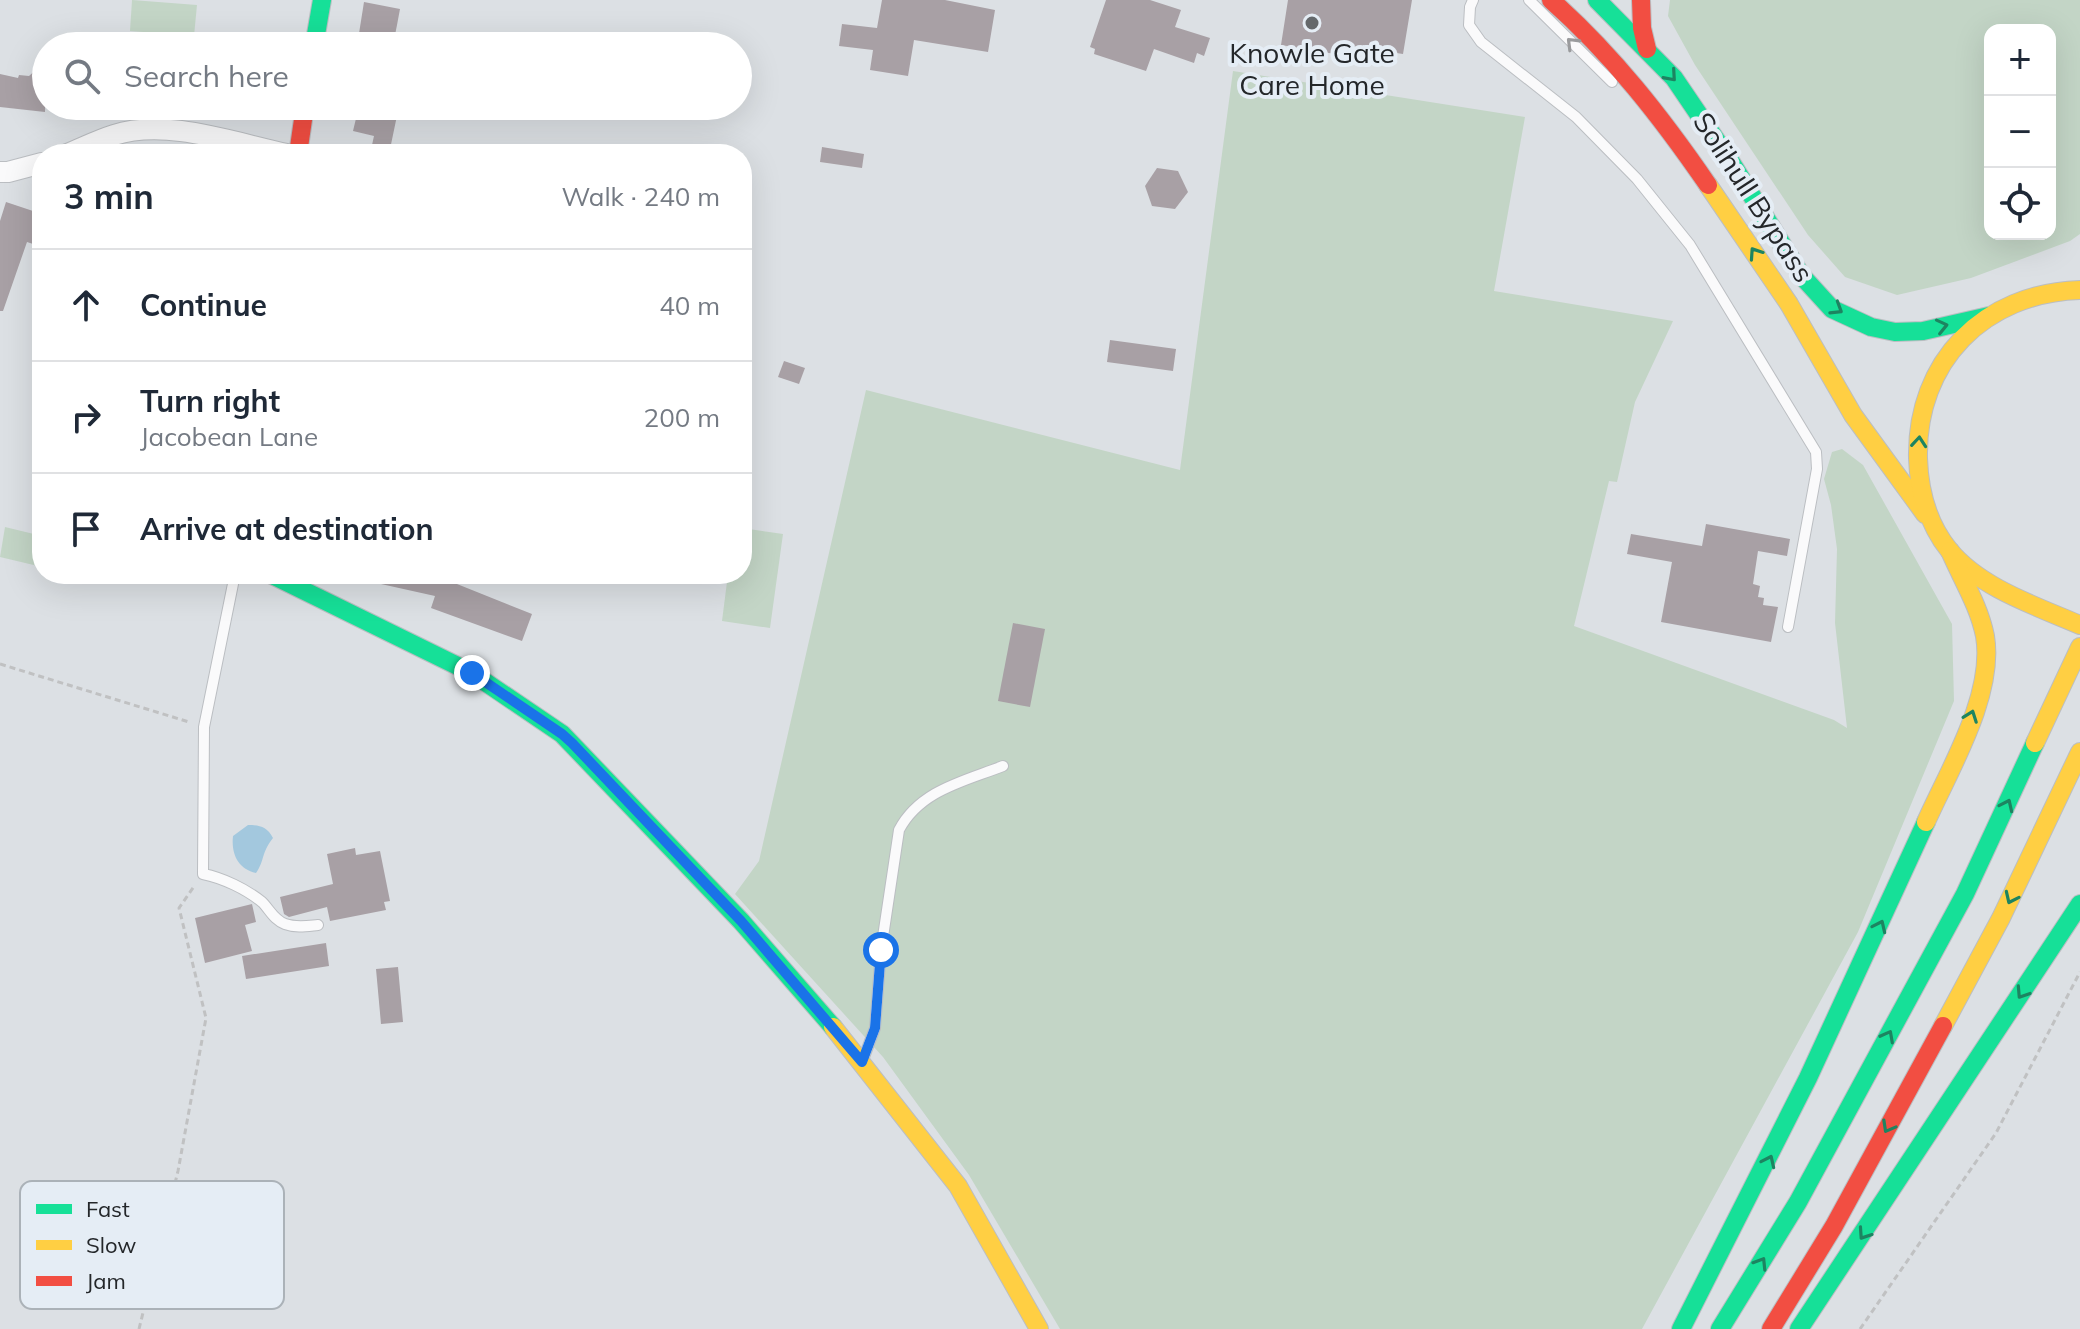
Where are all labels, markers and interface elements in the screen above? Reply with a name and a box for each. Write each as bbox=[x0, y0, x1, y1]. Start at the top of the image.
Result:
marker: Knowle Gate Care Home bbox=[1303, 14, 1321, 32]
map controls bbox=[1984, 24, 2056, 240]
button: + bbox=[1984, 24, 2056, 96]
search box bbox=[32, 32, 752, 120]
place label: Knowle Gate Care Home bbox=[1229, 35, 1395, 102]
one-way arrow bbox=[1567, 38, 1581, 52]
icon: search bbox=[60, 54, 104, 98]
text: Search here bbox=[124, 57, 289, 95]
one-way arrow bbox=[1661, 66, 1676, 81]
button: − bbox=[1984, 96, 2056, 168]
street label: Solihull Bypass bbox=[1686, 106, 1822, 288]
button: locate bbox=[1984, 168, 2056, 240]
text: 3 min bbox=[64, 175, 154, 218]
text: Walk · 240 m bbox=[561, 180, 720, 213]
one-way arrow bbox=[1750, 247, 1765, 262]
icon: ahead bbox=[64, 283, 108, 327]
text: Continue bbox=[140, 286, 267, 324]
text: 40 m bbox=[659, 289, 720, 322]
one-way arrow bbox=[1828, 299, 1842, 314]
one-way arrow bbox=[1935, 319, 1949, 336]
text: Turn right bbox=[140, 382, 280, 420]
icon: right bbox=[64, 395, 108, 439]
text: 200 m bbox=[644, 401, 720, 434]
text: Jacobean Lane bbox=[140, 420, 318, 453]
one-way arrow bbox=[1911, 435, 1928, 448]
icon: arrive bbox=[64, 507, 108, 551]
text: Arrive at destination bbox=[140, 510, 434, 548]
route end bbox=[454, 655, 490, 691]
one-way arrow bbox=[1961, 710, 1978, 724]
one-way arrow bbox=[1997, 798, 2013, 813]
one-way arrow bbox=[2005, 890, 2021, 905]
one-way arrow bbox=[1870, 919, 1886, 934]
route start bbox=[863, 932, 899, 968]
one-way arrow bbox=[2017, 985, 2032, 999]
one-way arrow bbox=[1878, 1030, 1894, 1045]
one-way arrow bbox=[1882, 1119, 1897, 1133]
one-way arrow bbox=[1760, 1155, 1776, 1169]
legend bbox=[20, 1181, 284, 1309]
text: Fast bbox=[86, 1195, 130, 1223]
one-way arrow bbox=[1859, 1225, 1874, 1239]
text: Slow bbox=[86, 1231, 136, 1259]
one-way arrow bbox=[1751, 1257, 1766, 1271]
text: Jam bbox=[86, 1267, 126, 1295]

